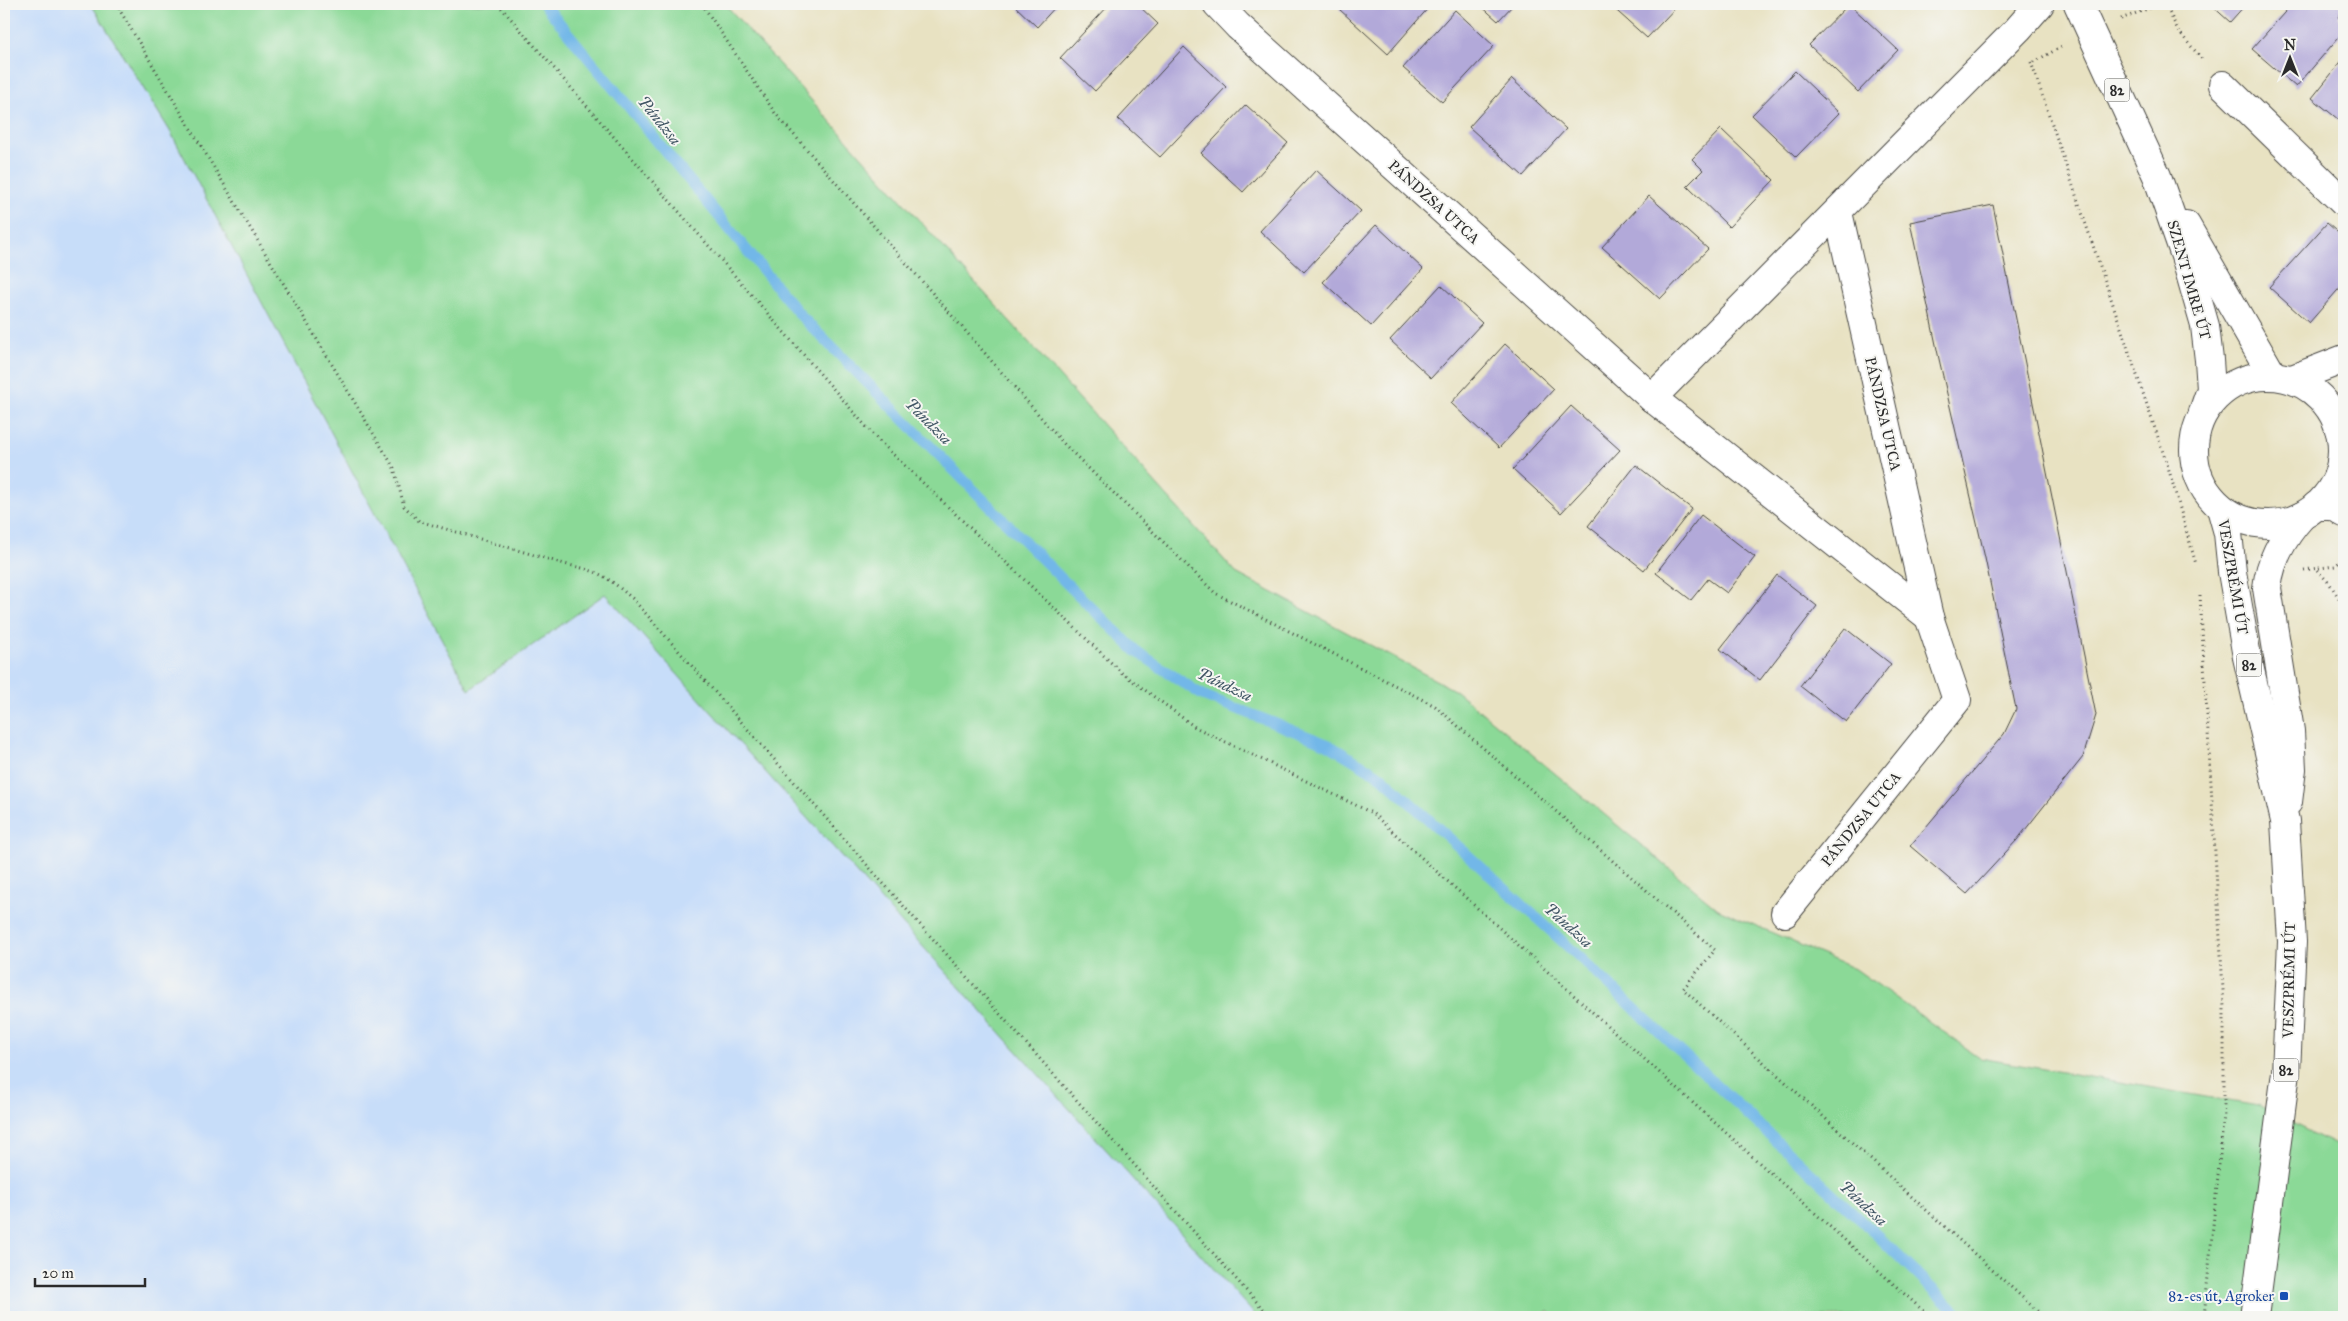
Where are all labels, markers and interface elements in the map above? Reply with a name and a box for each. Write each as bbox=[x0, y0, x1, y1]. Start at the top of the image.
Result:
north arrow bbox=[2266, 32, 2316, 82]
text: N bbox=[2284, 37, 2296, 54]
road number: 82 bbox=[2104, 78, 2130, 102]
water label: Pándzsa bbox=[634, 92, 685, 149]
street label: PÁNDZSA UTCA bbox=[1385, 156, 1484, 248]
street label: SZENT IMRE ÚT bbox=[2163, 218, 2216, 342]
street label: PÁNDZSA UTCA bbox=[1861, 355, 1906, 473]
water label: Pándzsa bbox=[902, 394, 956, 449]
street label: VESZPRÉMI ÚT bbox=[2214, 517, 2253, 636]
road number: 82 bbox=[2236, 654, 2262, 676]
water label: Pándzsa bbox=[1195, 664, 1255, 705]
street label: PÁNDZSA UTCA bbox=[1817, 767, 1905, 870]
water label: Pándzsa bbox=[1541, 899, 1597, 952]
street label: VESZPRÉMI ÚT bbox=[2278, 922, 2299, 1039]
road number: 82 bbox=[2274, 1058, 2298, 1082]
water label: Pándzsa bbox=[1836, 1177, 1891, 1230]
scale bar bbox=[35, 1256, 145, 1288]
text: 20 m bbox=[42, 1264, 74, 1282]
place label: 82-es út, Agroker bbox=[2168, 1287, 2274, 1305]
marker: 82-es út, Agroker bbox=[2278, 1290, 2290, 1302]

